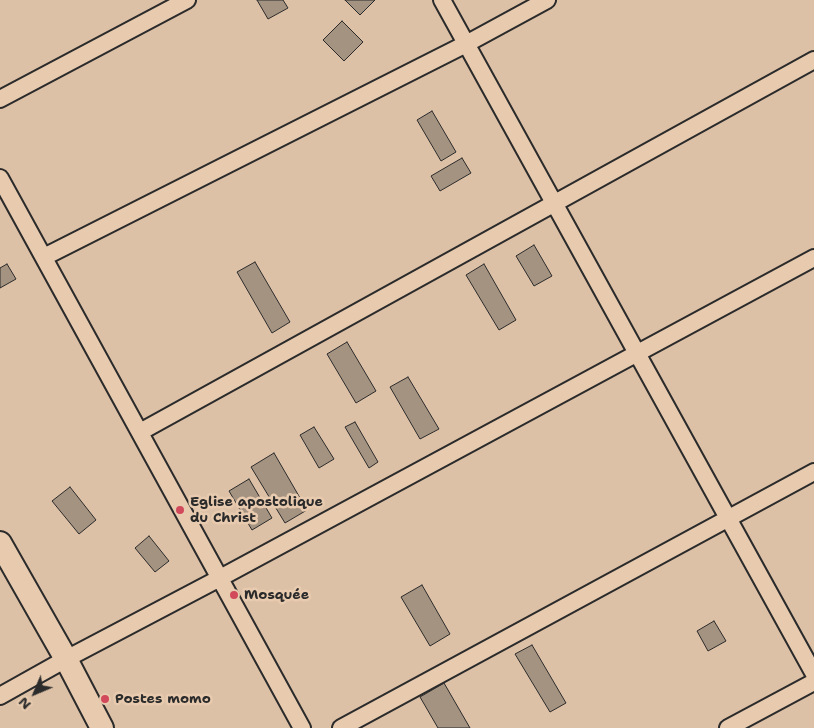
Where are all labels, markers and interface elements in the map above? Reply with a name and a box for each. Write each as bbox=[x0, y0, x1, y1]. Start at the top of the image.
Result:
place label: Eglise apostolique du Christ bbox=[190, 494, 323, 526]
marker: Eglise apostolique du Christ bbox=[174, 504, 186, 516]
place label: Mosquée bbox=[244, 587, 309, 603]
marker: Mosquée bbox=[228, 589, 240, 601]
north arrow bbox=[10, 668, 60, 718]
place label: Postes momo bbox=[115, 691, 211, 707]
text: N bbox=[14, 693, 35, 714]
marker: Postes momo bbox=[99, 693, 111, 705]

